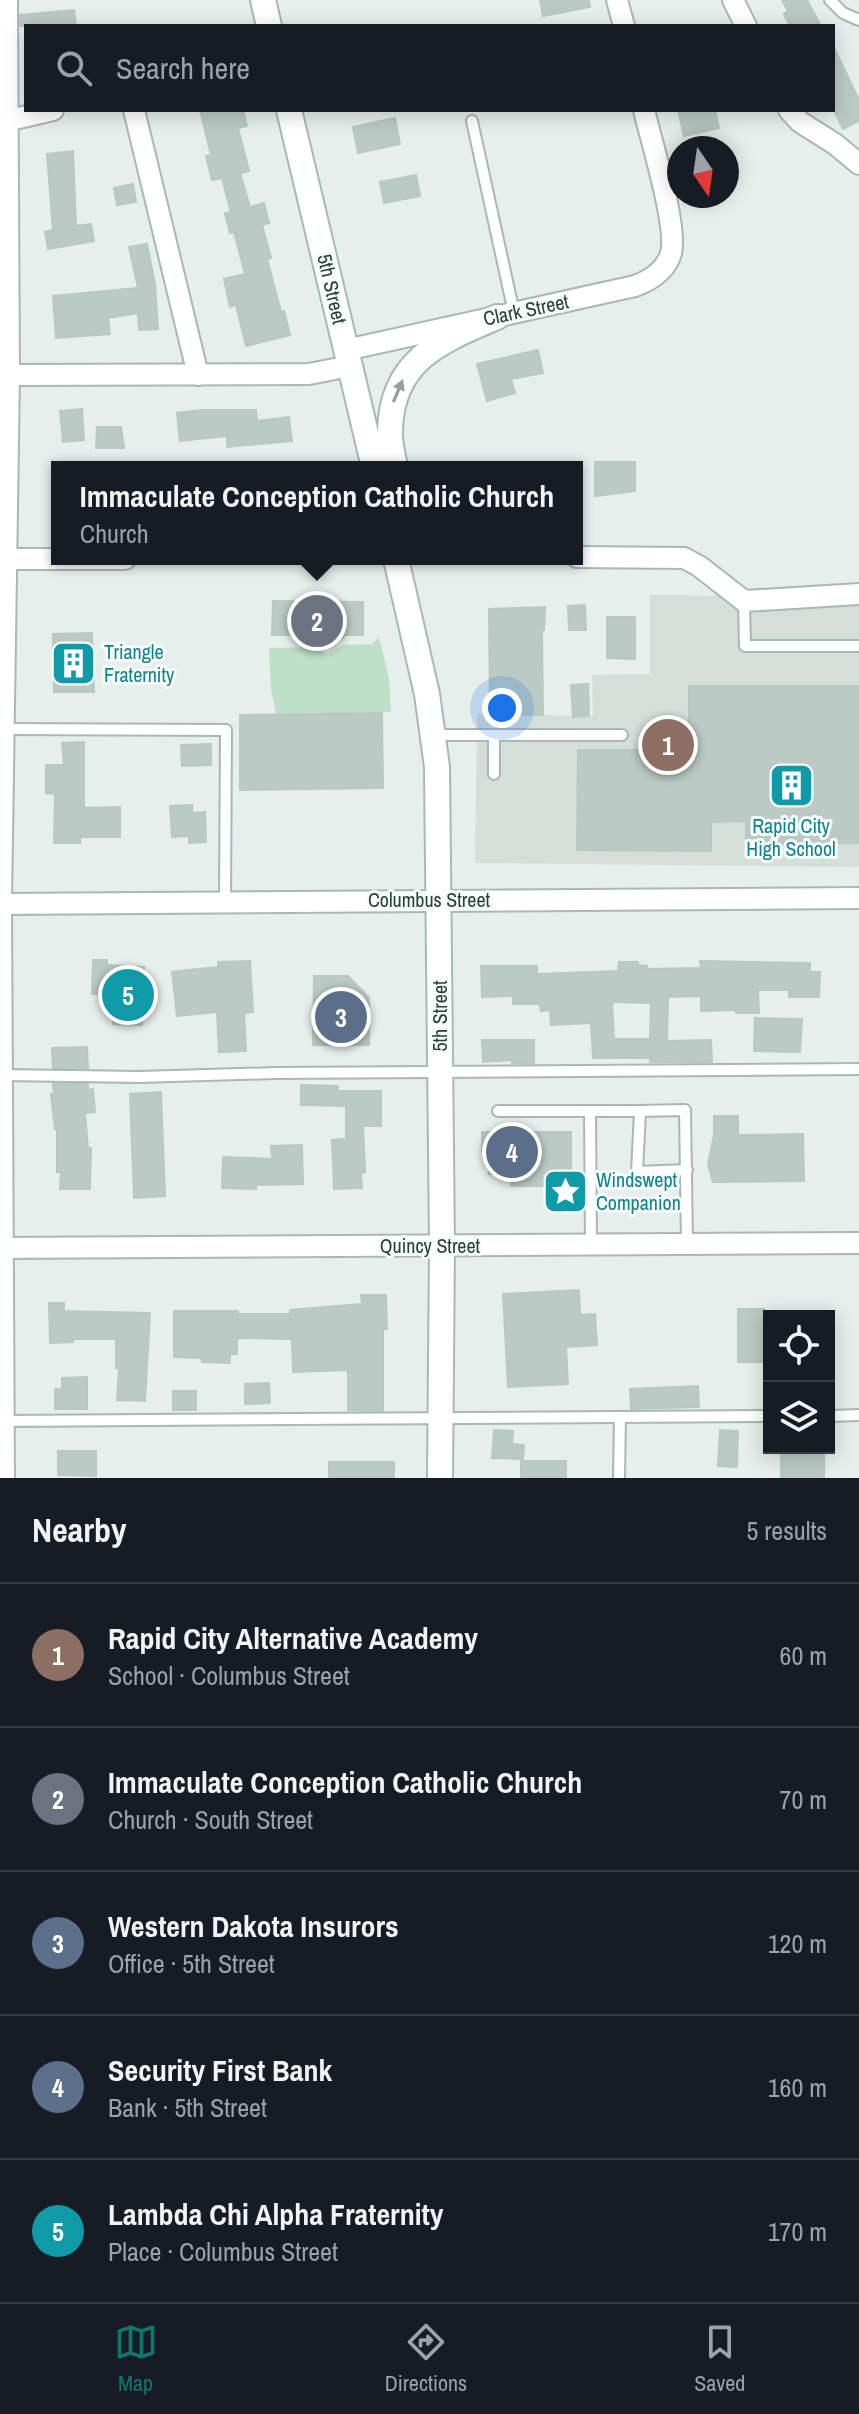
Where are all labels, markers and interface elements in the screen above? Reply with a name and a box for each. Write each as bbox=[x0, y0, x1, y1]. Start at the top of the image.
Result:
search box bbox=[24, 24, 835, 112]
icon: search bbox=[52, 46, 96, 90]
text: Search here bbox=[116, 48, 250, 88]
north arrow bbox=[667, 136, 739, 208]
street label: 5th Street bbox=[311, 251, 354, 327]
street label: Clark Street bbox=[481, 287, 571, 332]
one-way arrow bbox=[392, 379, 405, 403]
popup bbox=[51, 461, 583, 565]
text: Immaculate Conception Catholic Church bbox=[80, 476, 554, 516]
text: Church bbox=[80, 516, 149, 551]
pin: 2 bbox=[291, 591, 343, 651]
place label: Triangle Fraternity bbox=[104, 638, 175, 688]
building icon: Triangle Fraternity bbox=[49, 639, 97, 687]
your location bbox=[482, 688, 522, 728]
pin: 1 bbox=[642, 715, 694, 775]
building icon: Rapid City High School bbox=[767, 762, 815, 810]
place label: Rapid City High School bbox=[746, 812, 836, 862]
street label: Columbus Street bbox=[368, 886, 491, 913]
pin: 5 bbox=[102, 965, 154, 1025]
street label: 5th Street bbox=[426, 980, 453, 1052]
pin: 3 bbox=[315, 987, 367, 1047]
pin: 4 bbox=[486, 1122, 538, 1182]
place label: Windswept Companion bbox=[596, 1166, 681, 1216]
place icon: Windswept Companion bbox=[541, 1168, 589, 1216]
street label: Quincy Street bbox=[380, 1232, 481, 1259]
map controls bbox=[763, 1310, 835, 1454]
button: locate bbox=[763, 1310, 835, 1382]
button: layers bbox=[763, 1382, 835, 1454]
text: Nearby bbox=[32, 1507, 127, 1553]
text: 5 results bbox=[746, 1513, 827, 1548]
text: Rapid City Alternative Academy bbox=[108, 1618, 478, 1658]
text: 1 bbox=[52, 1638, 64, 1673]
text: 60 m bbox=[780, 1638, 827, 1673]
text: School · Columbus Street bbox=[108, 1658, 350, 1693]
text: Immaculate Conception Catholic Church bbox=[108, 1762, 582, 1802]
text: 2 bbox=[52, 1782, 64, 1817]
text: 70 m bbox=[780, 1782, 827, 1817]
text: Church · South Street bbox=[108, 1802, 313, 1837]
text: Western Dakota Insurors bbox=[108, 1906, 399, 1946]
text: 3 bbox=[52, 1926, 64, 1961]
text: 120 m bbox=[768, 1926, 827, 1961]
text: Office · 5th Street bbox=[108, 1946, 275, 1981]
text: Security First Bank bbox=[108, 2050, 332, 2090]
text: 4 bbox=[52, 2070, 64, 2105]
text: 160 m bbox=[768, 2070, 827, 2105]
text: Bank · 5th Street bbox=[108, 2090, 267, 2125]
text: Lambda Chi Alpha Fraternity bbox=[108, 2194, 443, 2234]
text: 5 bbox=[52, 2214, 64, 2249]
text: 170 m bbox=[768, 2214, 827, 2249]
text: Place · Columbus Street bbox=[108, 2234, 338, 2269]
tab: Map bbox=[114, 2320, 158, 2398]
tab: Directions bbox=[385, 2320, 467, 2398]
tab: Saved bbox=[694, 2320, 745, 2398]

